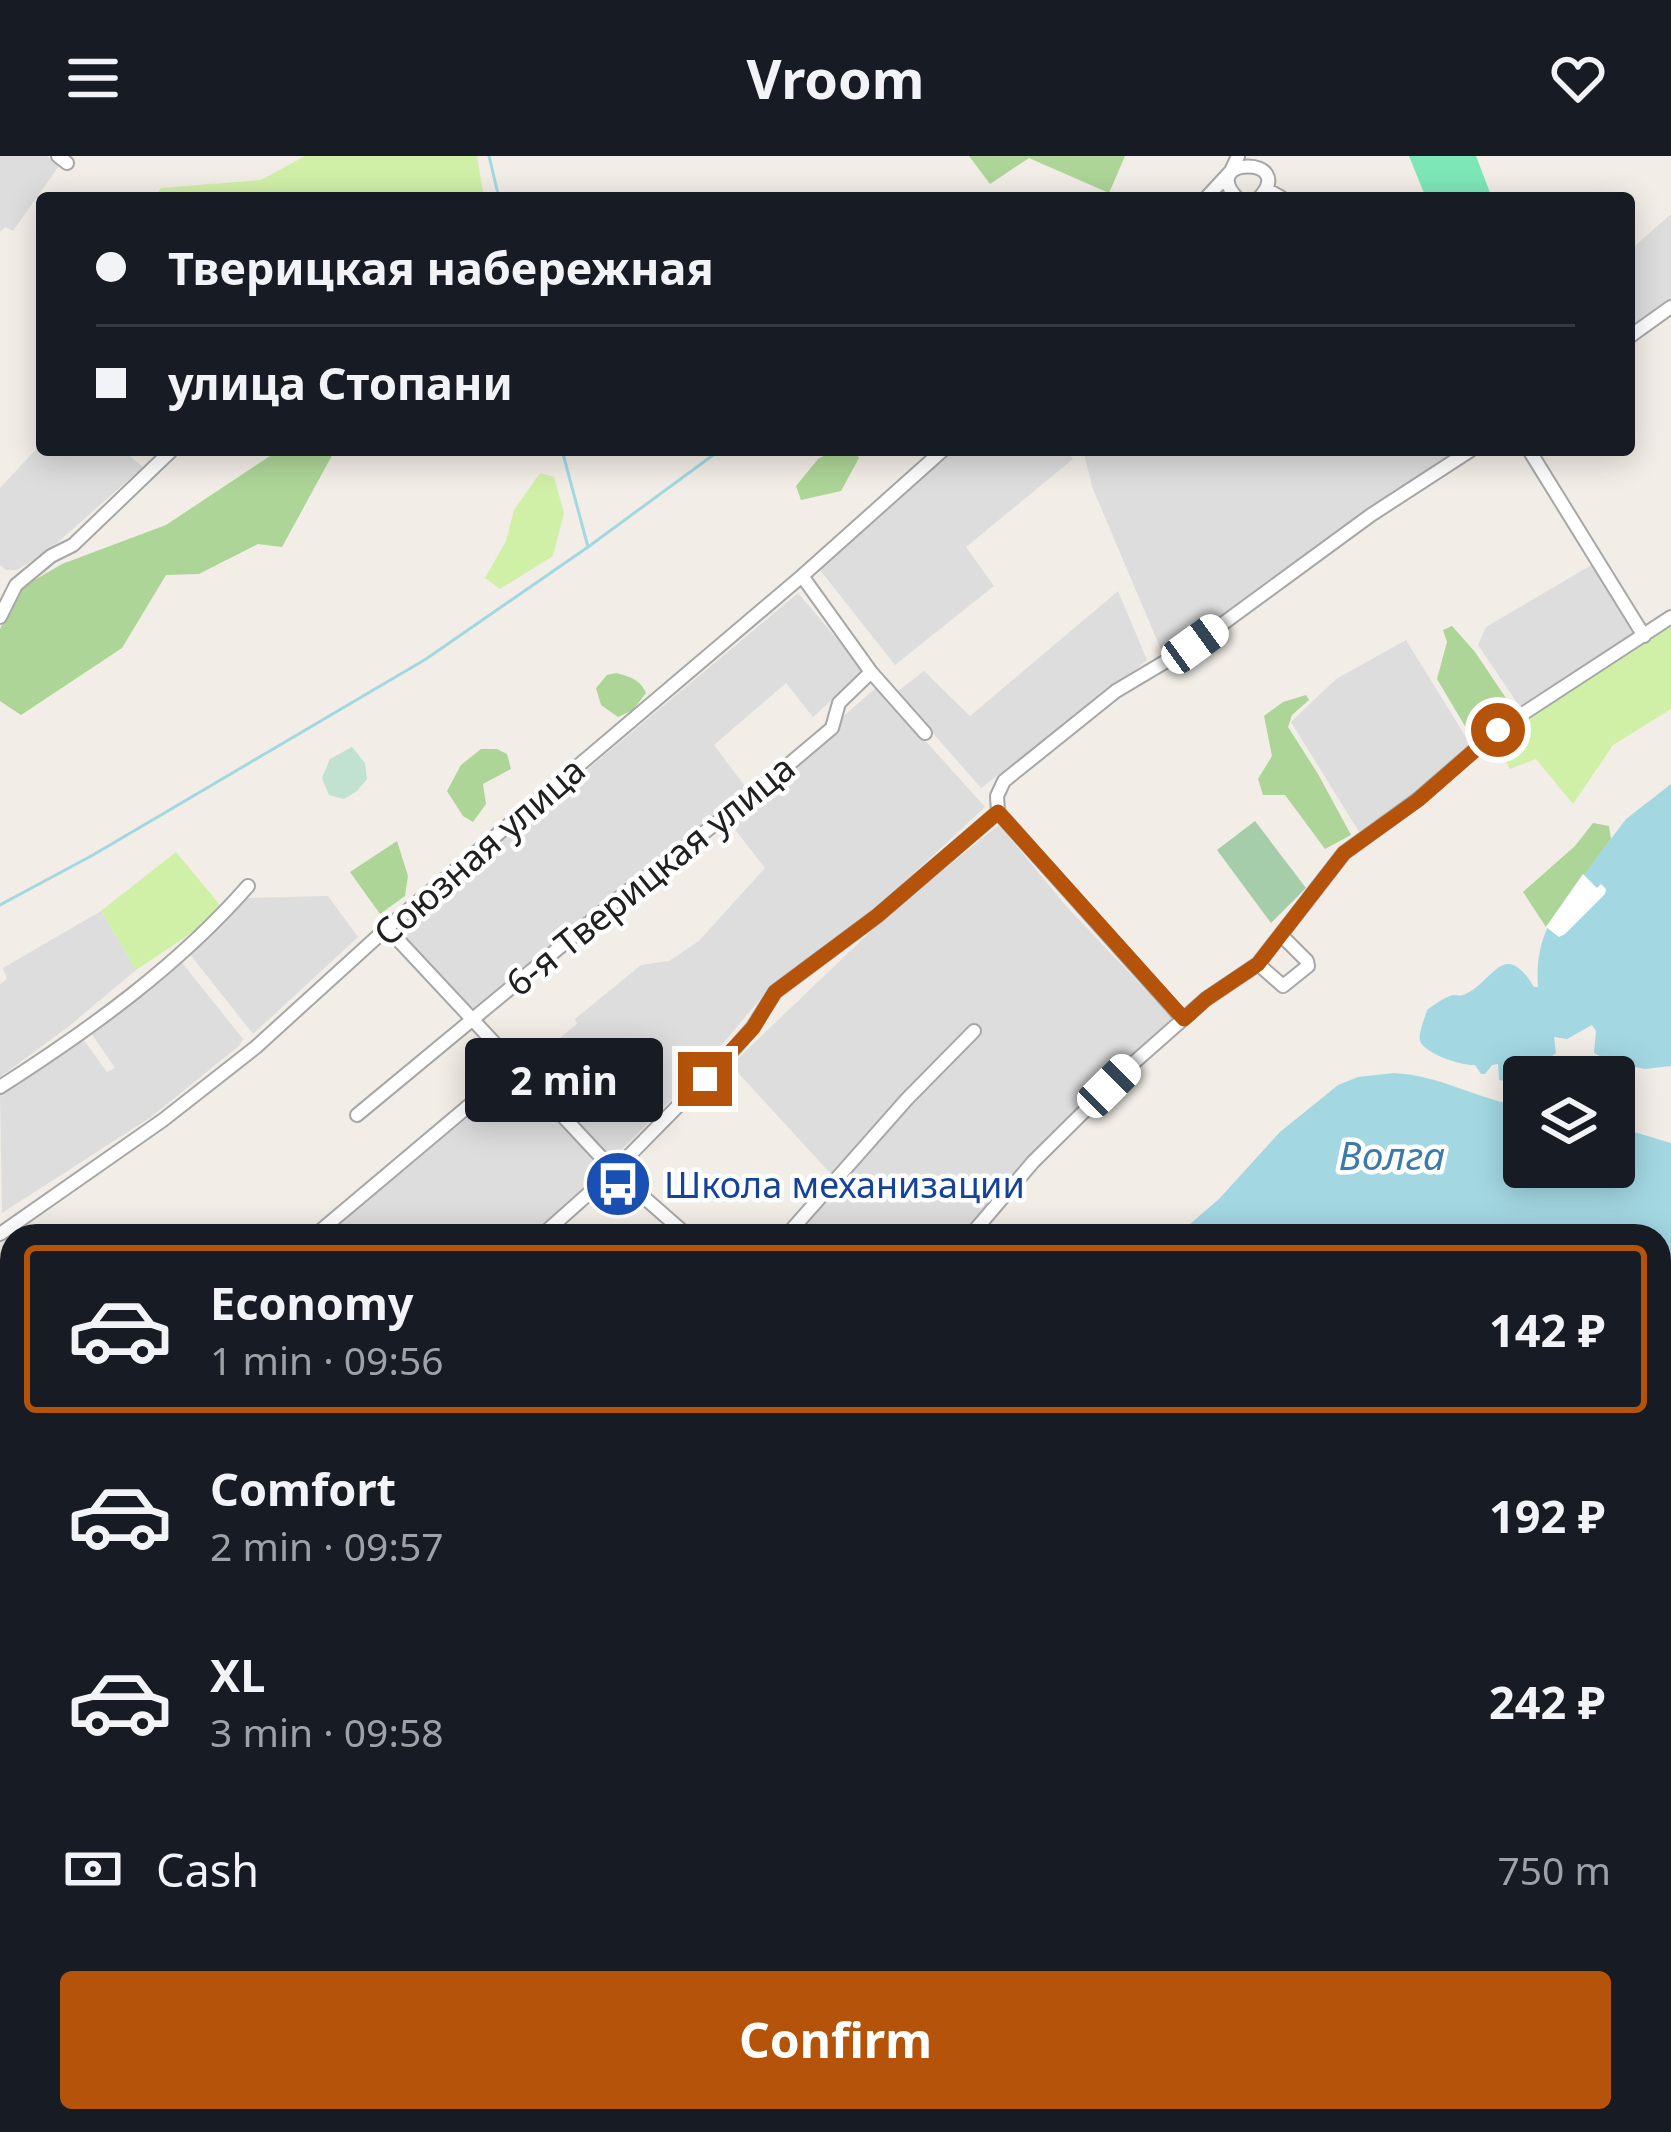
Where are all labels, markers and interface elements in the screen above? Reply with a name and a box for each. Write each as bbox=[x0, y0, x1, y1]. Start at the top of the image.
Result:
text: Vroom bbox=[747, 41, 924, 115]
icon: menu bbox=[60, 45, 126, 111]
icon: heart bbox=[1545, 45, 1611, 111]
text: Тверицкая набережная bbox=[168, 237, 714, 298]
text: улица Стопани bbox=[168, 352, 513, 413]
car bbox=[1155, 608, 1235, 680]
route start bbox=[1471, 703, 1525, 757]
street label: 6-я Тверицкая улица bbox=[495, 743, 805, 1007]
street label: Союзная улица bbox=[363, 746, 595, 956]
callout: 2 min bbox=[465, 1037, 663, 1121]
car bbox=[1071, 1048, 1147, 1124]
route end bbox=[678, 1052, 732, 1106]
text: 2 min bbox=[510, 1053, 618, 1106]
map controls bbox=[1503, 1056, 1635, 1188]
button: layers bbox=[1503, 1056, 1635, 1188]
water label: Волга bbox=[1339, 1128, 1445, 1181]
bus stop icon: Школа механизации bbox=[583, 1149, 653, 1219]
place label: Школа механизации bbox=[664, 1160, 1025, 1209]
text: Economy bbox=[210, 1272, 414, 1333]
icon: car bbox=[66, 1275, 174, 1383]
text: 142 ₽ bbox=[1489, 1299, 1605, 1360]
text: 1 min · 09:56 bbox=[210, 1333, 444, 1386]
text: Comfort bbox=[210, 1458, 396, 1519]
icon: car bbox=[66, 1461, 174, 1569]
text: 192 ₽ bbox=[1489, 1485, 1605, 1546]
text: 2 min · 09:57 bbox=[210, 1519, 444, 1572]
text: XL bbox=[210, 1644, 265, 1705]
icon: car bbox=[66, 1647, 174, 1755]
text: 242 ₽ bbox=[1489, 1671, 1605, 1732]
text: 3 min · 09:58 bbox=[210, 1705, 444, 1758]
icon: cash bbox=[60, 1836, 126, 1902]
text: Cash bbox=[156, 1839, 259, 1900]
text: 750 m bbox=[1497, 1843, 1611, 1896]
button: Confirm bbox=[60, 1971, 1611, 2109]

